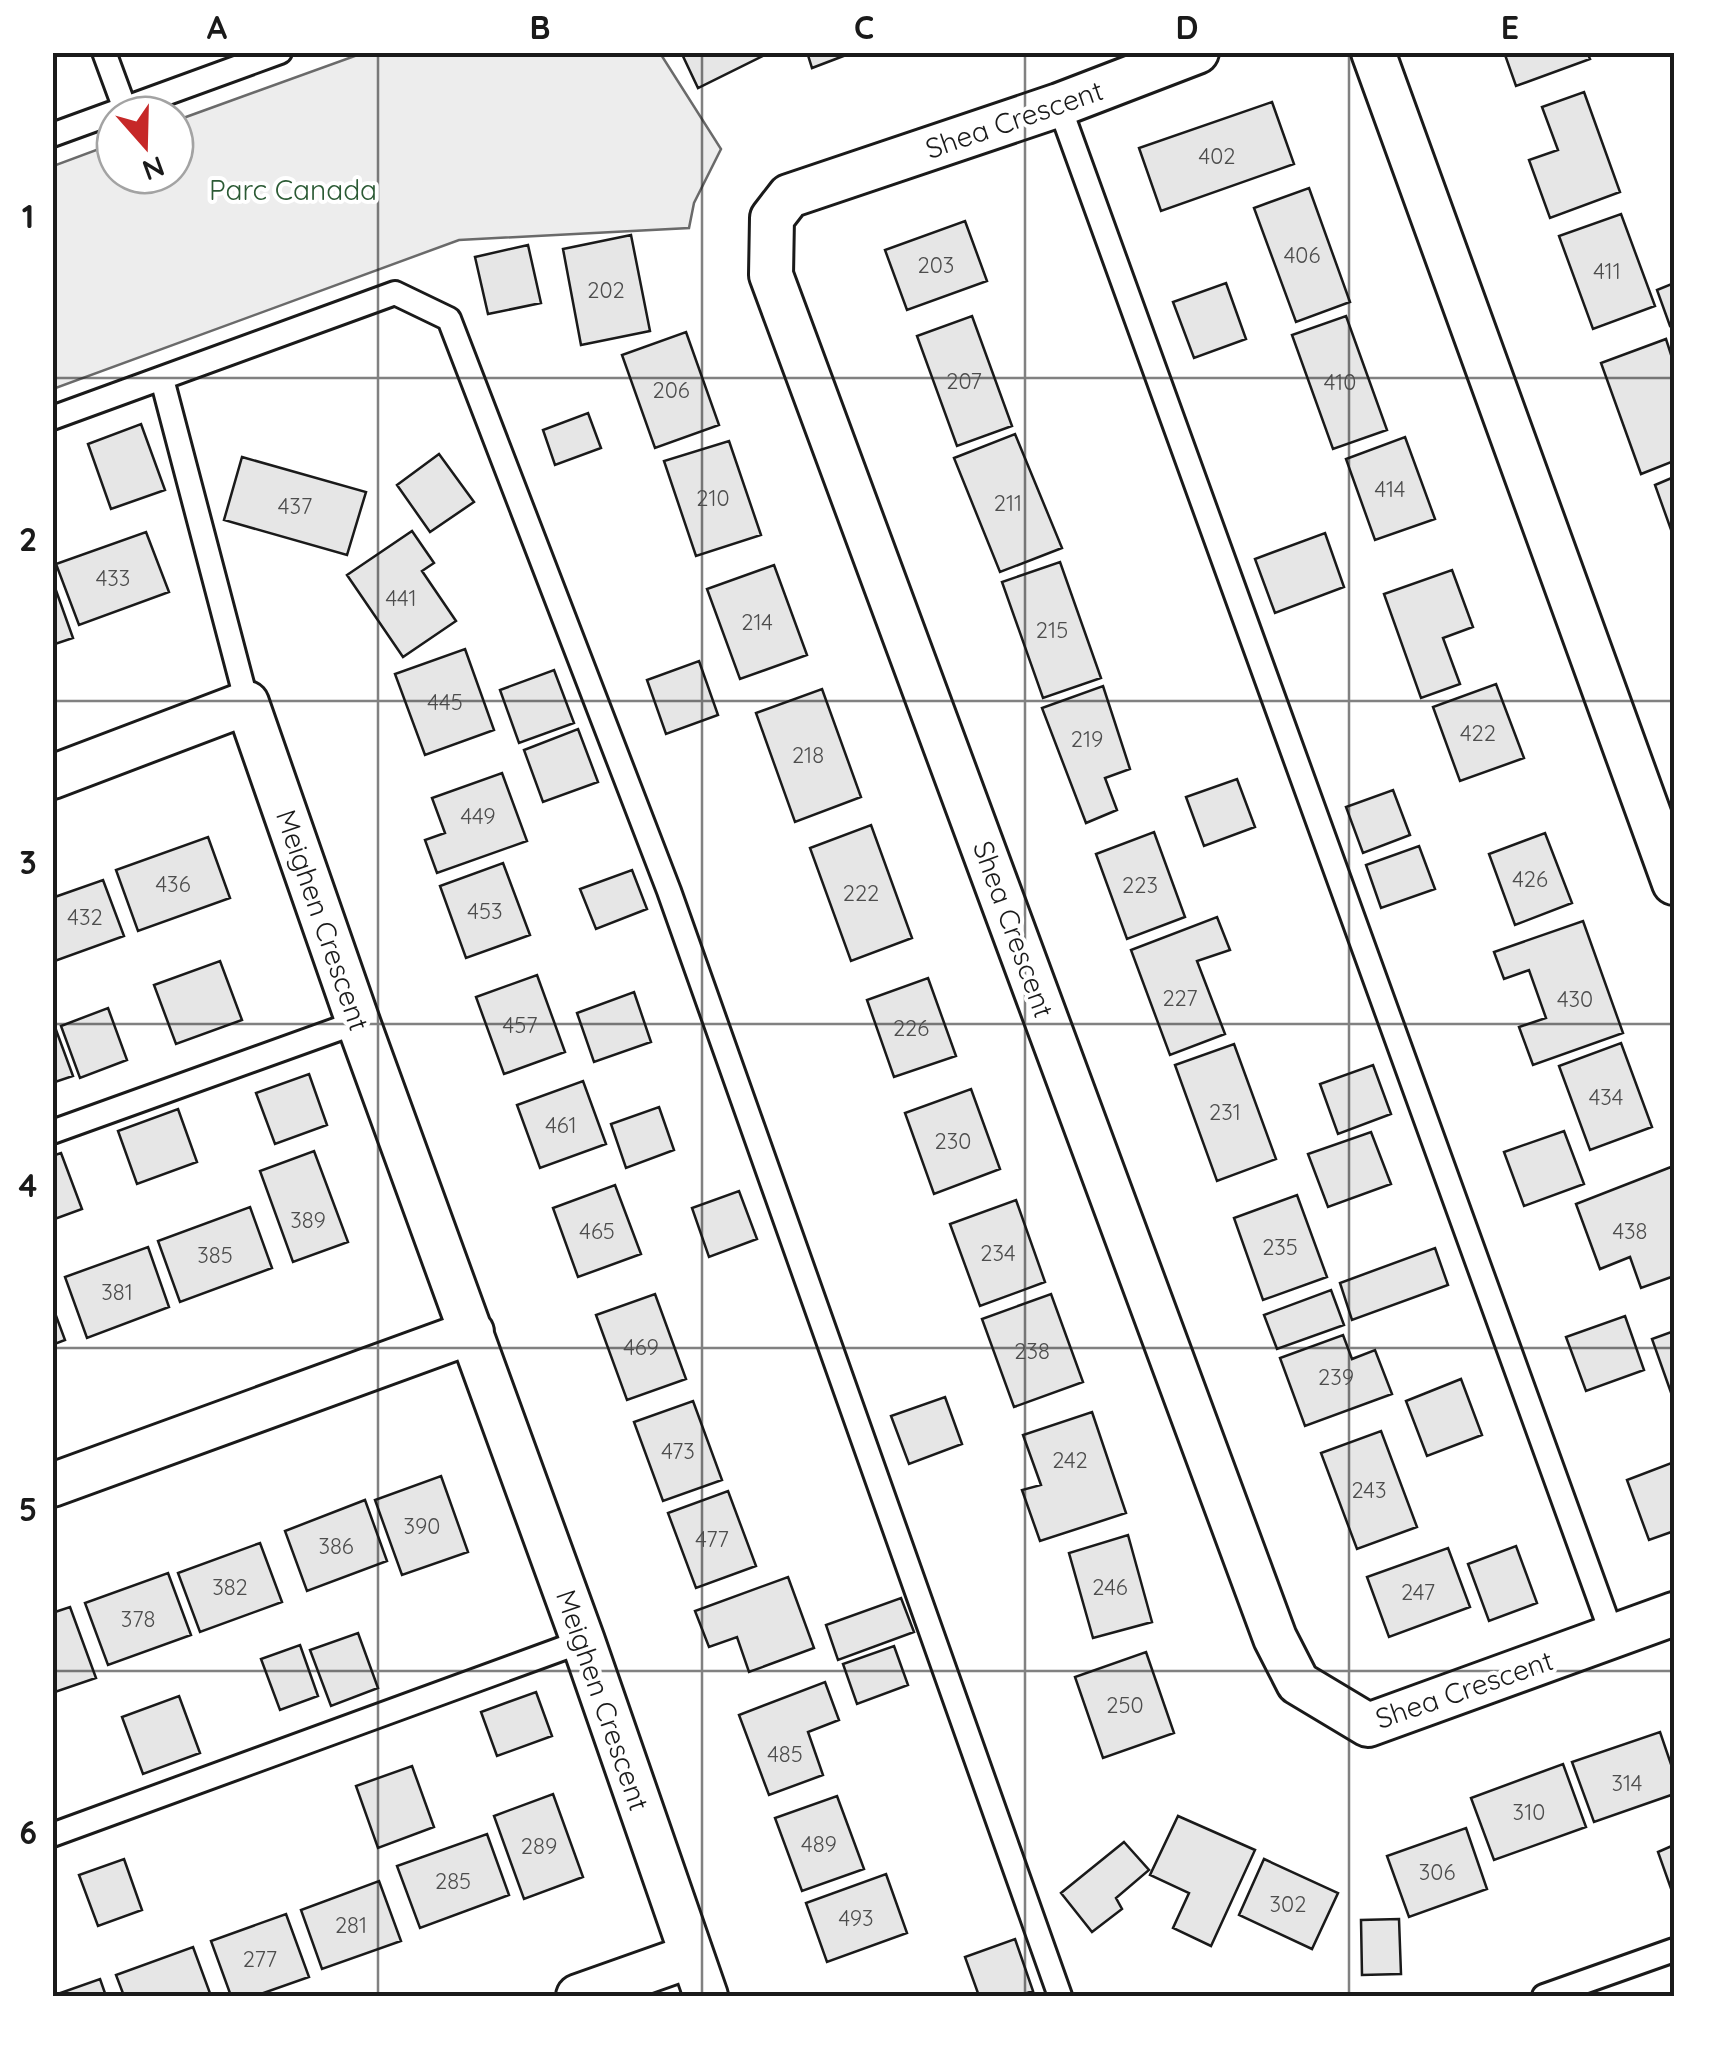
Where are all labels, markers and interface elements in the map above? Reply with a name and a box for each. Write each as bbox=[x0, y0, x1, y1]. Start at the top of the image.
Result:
text: A bbox=[207, 7, 228, 47]
text: B bbox=[530, 7, 550, 47]
text: C bbox=[854, 7, 874, 47]
text: D bbox=[1176, 7, 1198, 47]
text: E bbox=[1501, 7, 1519, 47]
street label: Shea Crescent bbox=[921, 72, 1107, 166]
north arrow bbox=[95, 95, 195, 195]
house number: 402 bbox=[1199, 142, 1235, 170]
text: N bbox=[138, 149, 169, 189]
park label: Parc Canada bbox=[209, 172, 377, 207]
text: 1 bbox=[22, 196, 34, 236]
house number: 406 bbox=[1284, 241, 1320, 269]
house number: 203 bbox=[918, 251, 954, 279]
house number: 411 bbox=[1593, 257, 1621, 285]
house number: 202 bbox=[587, 276, 625, 304]
house number: 207 bbox=[946, 367, 982, 395]
house number: 410 bbox=[1324, 368, 1356, 396]
house number: 206 bbox=[652, 376, 690, 404]
house number: 414 bbox=[1375, 475, 1405, 503]
house number: 210 bbox=[696, 484, 730, 512]
house number: 211 bbox=[994, 489, 1022, 517]
house number: 437 bbox=[278, 492, 312, 520]
text: 2 bbox=[19, 519, 37, 559]
house number: 433 bbox=[96, 564, 130, 592]
house number: 441 bbox=[385, 584, 417, 612]
house number: 214 bbox=[741, 608, 773, 636]
house number: 215 bbox=[1036, 616, 1068, 644]
house number: 445 bbox=[427, 688, 463, 716]
house number: 422 bbox=[1460, 719, 1496, 747]
house number: 219 bbox=[1071, 725, 1103, 753]
house number: 218 bbox=[792, 741, 824, 769]
house number: 449 bbox=[460, 802, 496, 830]
street label: Meighen Crescent bbox=[269, 805, 377, 1035]
street label: Shea Crescent bbox=[966, 836, 1062, 1022]
text: 3 bbox=[19, 842, 37, 882]
house number: 426 bbox=[1512, 865, 1548, 893]
house number: 436 bbox=[156, 870, 191, 898]
house number: 223 bbox=[1122, 871, 1158, 899]
house number: 222 bbox=[843, 879, 879, 907]
house number: 453 bbox=[467, 897, 503, 925]
house number: 432 bbox=[67, 903, 103, 931]
house number: 227 bbox=[1162, 984, 1198, 1012]
house number: 430 bbox=[1557, 985, 1593, 1013]
house number: 457 bbox=[502, 1011, 538, 1039]
house number: 226 bbox=[893, 1014, 929, 1042]
house number: 434 bbox=[1589, 1083, 1623, 1111]
house number: 231 bbox=[1209, 1098, 1241, 1126]
house number: 461 bbox=[545, 1111, 577, 1139]
house number: 230 bbox=[935, 1127, 971, 1155]
text: 4 bbox=[19, 1165, 38, 1205]
house number: 389 bbox=[290, 1206, 326, 1234]
house number: 465 bbox=[579, 1217, 615, 1245]
house number: 438 bbox=[1612, 1217, 1648, 1245]
house number: 235 bbox=[1262, 1233, 1298, 1261]
house number: 234 bbox=[980, 1239, 1016, 1267]
house number: 385 bbox=[197, 1241, 233, 1269]
house number: 381 bbox=[101, 1278, 133, 1306]
house number: 469 bbox=[623, 1333, 659, 1361]
house number: 238 bbox=[1014, 1337, 1050, 1365]
house number: 239 bbox=[1318, 1363, 1354, 1391]
house number: 473 bbox=[661, 1437, 695, 1465]
house number: 242 bbox=[1052, 1446, 1088, 1474]
house number: 243 bbox=[1352, 1476, 1386, 1504]
text: 5 bbox=[19, 1489, 37, 1529]
house number: 390 bbox=[404, 1512, 440, 1540]
house number: 477 bbox=[695, 1525, 729, 1553]
house number: 386 bbox=[318, 1532, 354, 1560]
house number: 382 bbox=[212, 1573, 248, 1601]
house number: 246 bbox=[1092, 1573, 1128, 1601]
house number: 247 bbox=[1401, 1578, 1435, 1606]
street label: Meighen Crescent bbox=[549, 1585, 657, 1815]
house number: 378 bbox=[121, 1605, 155, 1633]
street label: Shea Crescent bbox=[1371, 1642, 1557, 1736]
house number: 250 bbox=[1106, 1691, 1144, 1719]
house number: 485 bbox=[767, 1740, 803, 1768]
house number: 314 bbox=[1612, 1769, 1642, 1797]
house number: 310 bbox=[1513, 1798, 1545, 1826]
text: 6 bbox=[19, 1812, 37, 1852]
house number: 489 bbox=[801, 1830, 837, 1858]
house number: 289 bbox=[521, 1832, 557, 1860]
house number: 306 bbox=[1419, 1858, 1455, 1886]
house number: 285 bbox=[435, 1867, 471, 1895]
house number: 302 bbox=[1270, 1890, 1306, 1918]
house number: 493 bbox=[839, 1904, 873, 1932]
house number: 281 bbox=[335, 1911, 367, 1939]
house number: 277 bbox=[243, 1945, 277, 1973]

